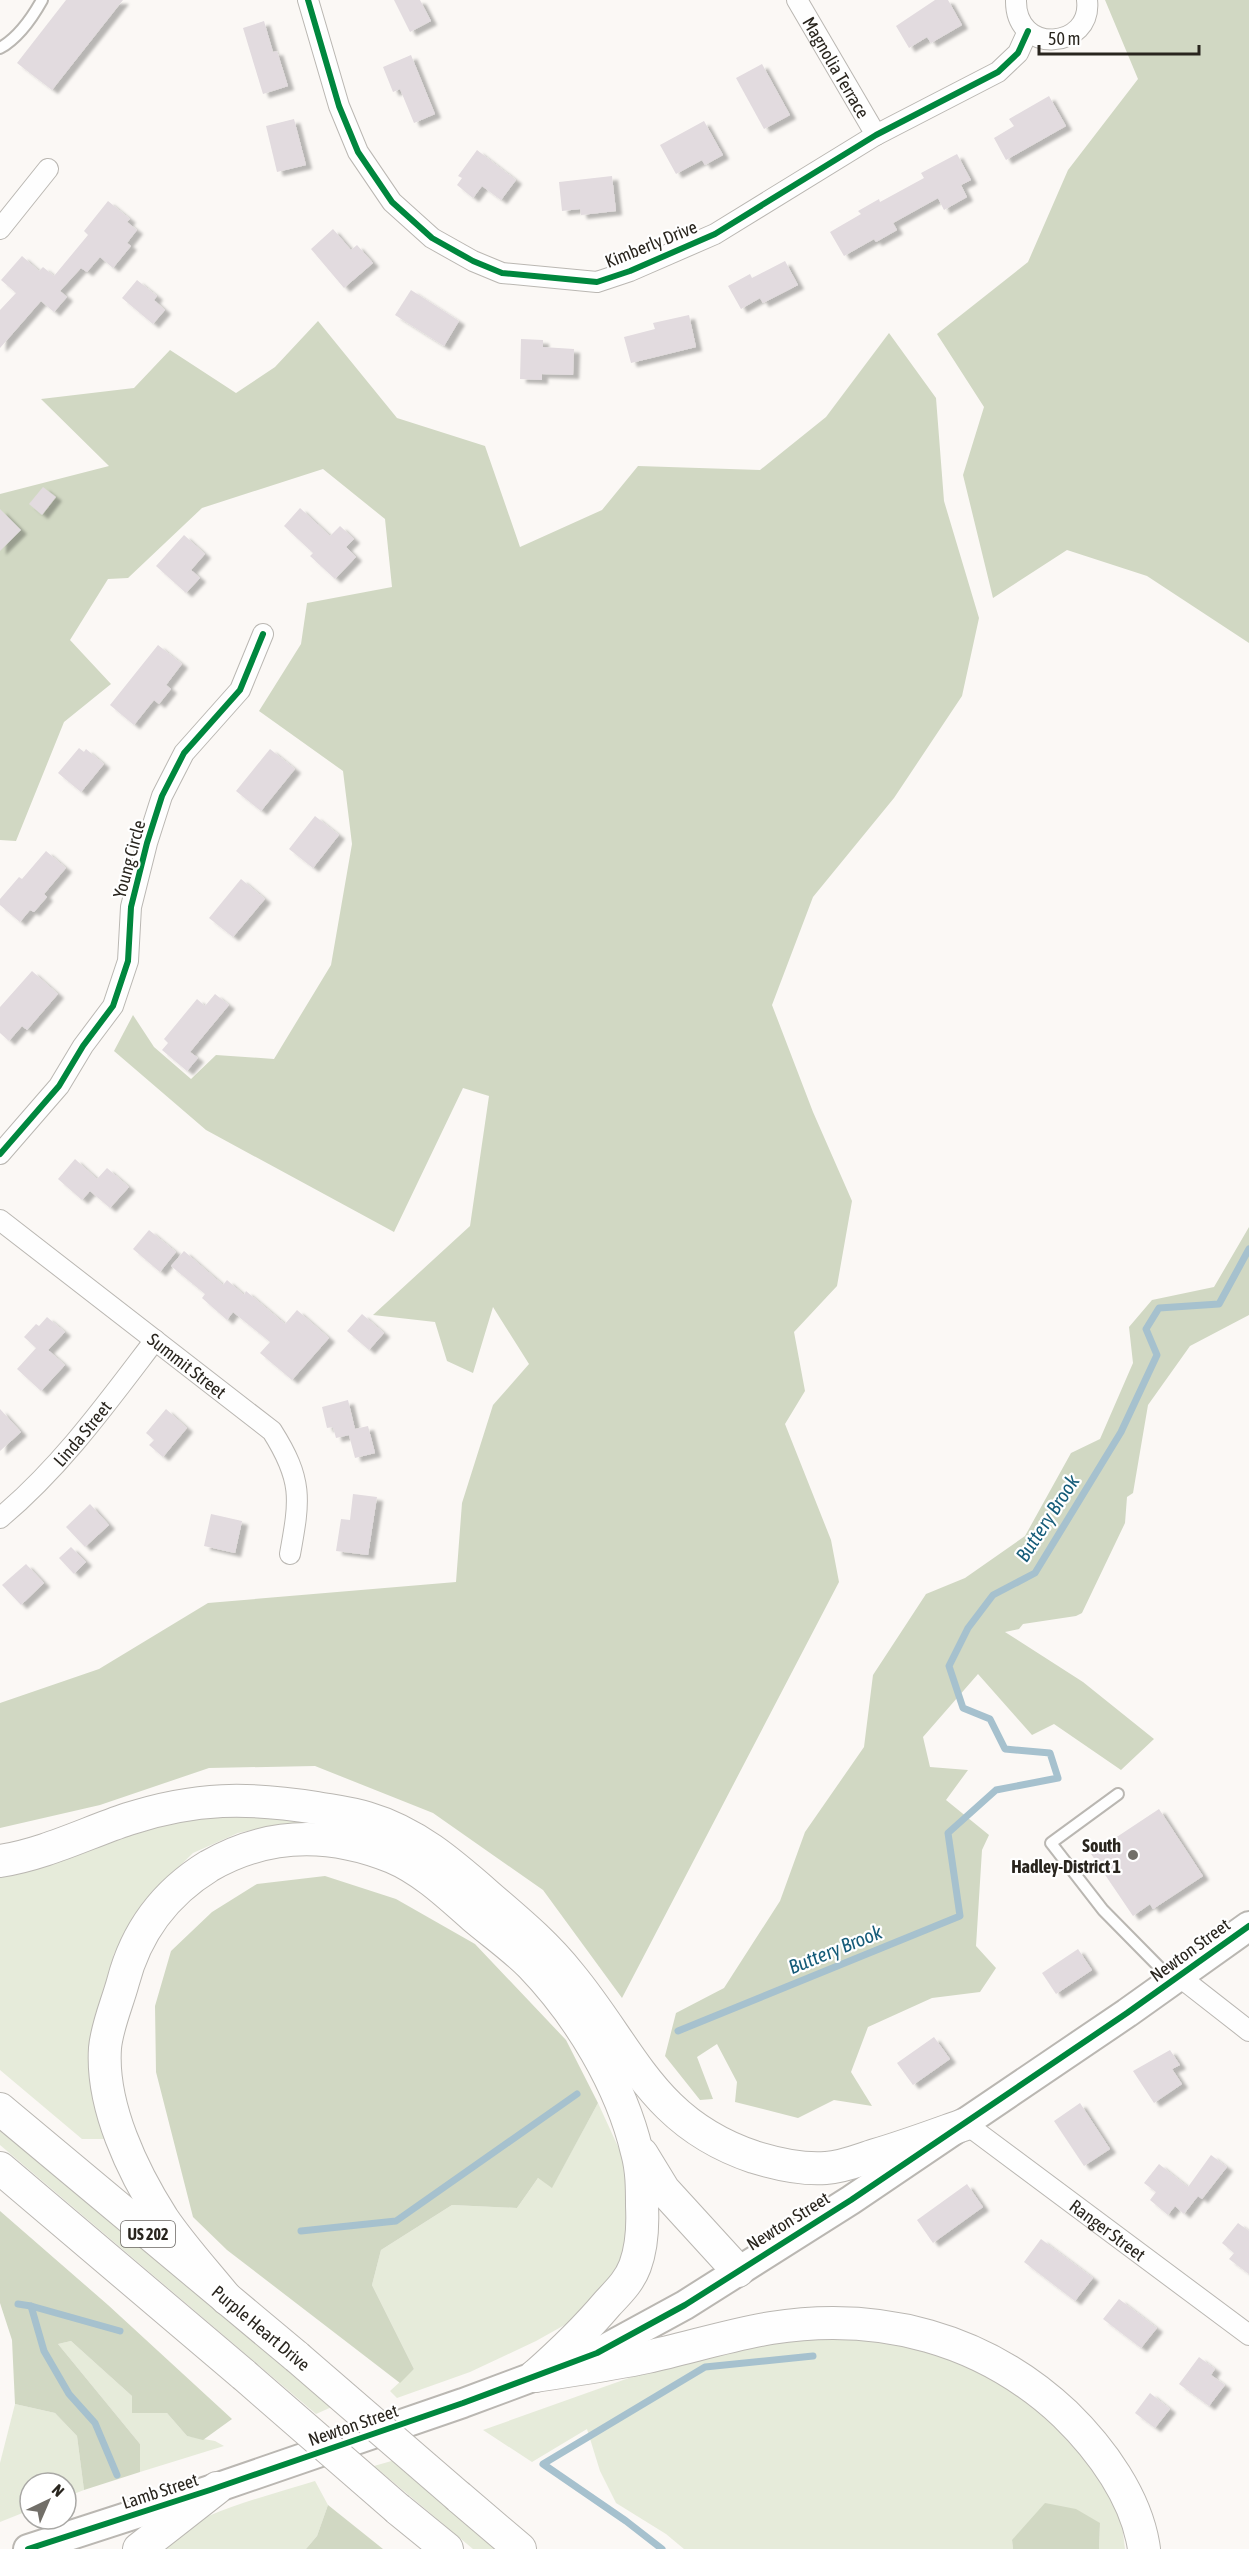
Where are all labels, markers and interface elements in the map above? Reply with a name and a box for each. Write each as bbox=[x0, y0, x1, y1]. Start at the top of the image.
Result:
street label: Magnolia Terrace bbox=[799, 13, 874, 122]
scale bar bbox=[1039, 18, 1200, 56]
text: 50 m bbox=[1048, 28, 1080, 49]
street label: Kimberly Drive bbox=[602, 216, 700, 272]
street label: Young Circle bbox=[109, 818, 149, 900]
street label: Summit Street bbox=[144, 1328, 231, 1402]
street label: Linda Street bbox=[49, 1396, 115, 1470]
water label: Buttery Brook bbox=[1010, 1470, 1084, 1566]
place label: South Hadley-District 1 bbox=[1011, 1835, 1121, 1877]
marker: South Hadley-District 1 bbox=[1126, 1848, 1140, 1862]
street label: Newton Street bbox=[1146, 1914, 1234, 1986]
water label: Buttery Brook bbox=[785, 1920, 885, 1978]
street label: Newton Street bbox=[743, 2187, 833, 2255]
street label: Ranger Street bbox=[1066, 2195, 1150, 2265]
road number: US 202 bbox=[121, 2221, 175, 2247]
street label: Purple Heart Drive bbox=[208, 2281, 314, 2375]
street label: Newton Street bbox=[305, 2400, 401, 2450]
street label: Lamb Street bbox=[119, 2469, 201, 2513]
north arrow bbox=[18, 2471, 78, 2531]
text: N bbox=[49, 2480, 68, 2500]

